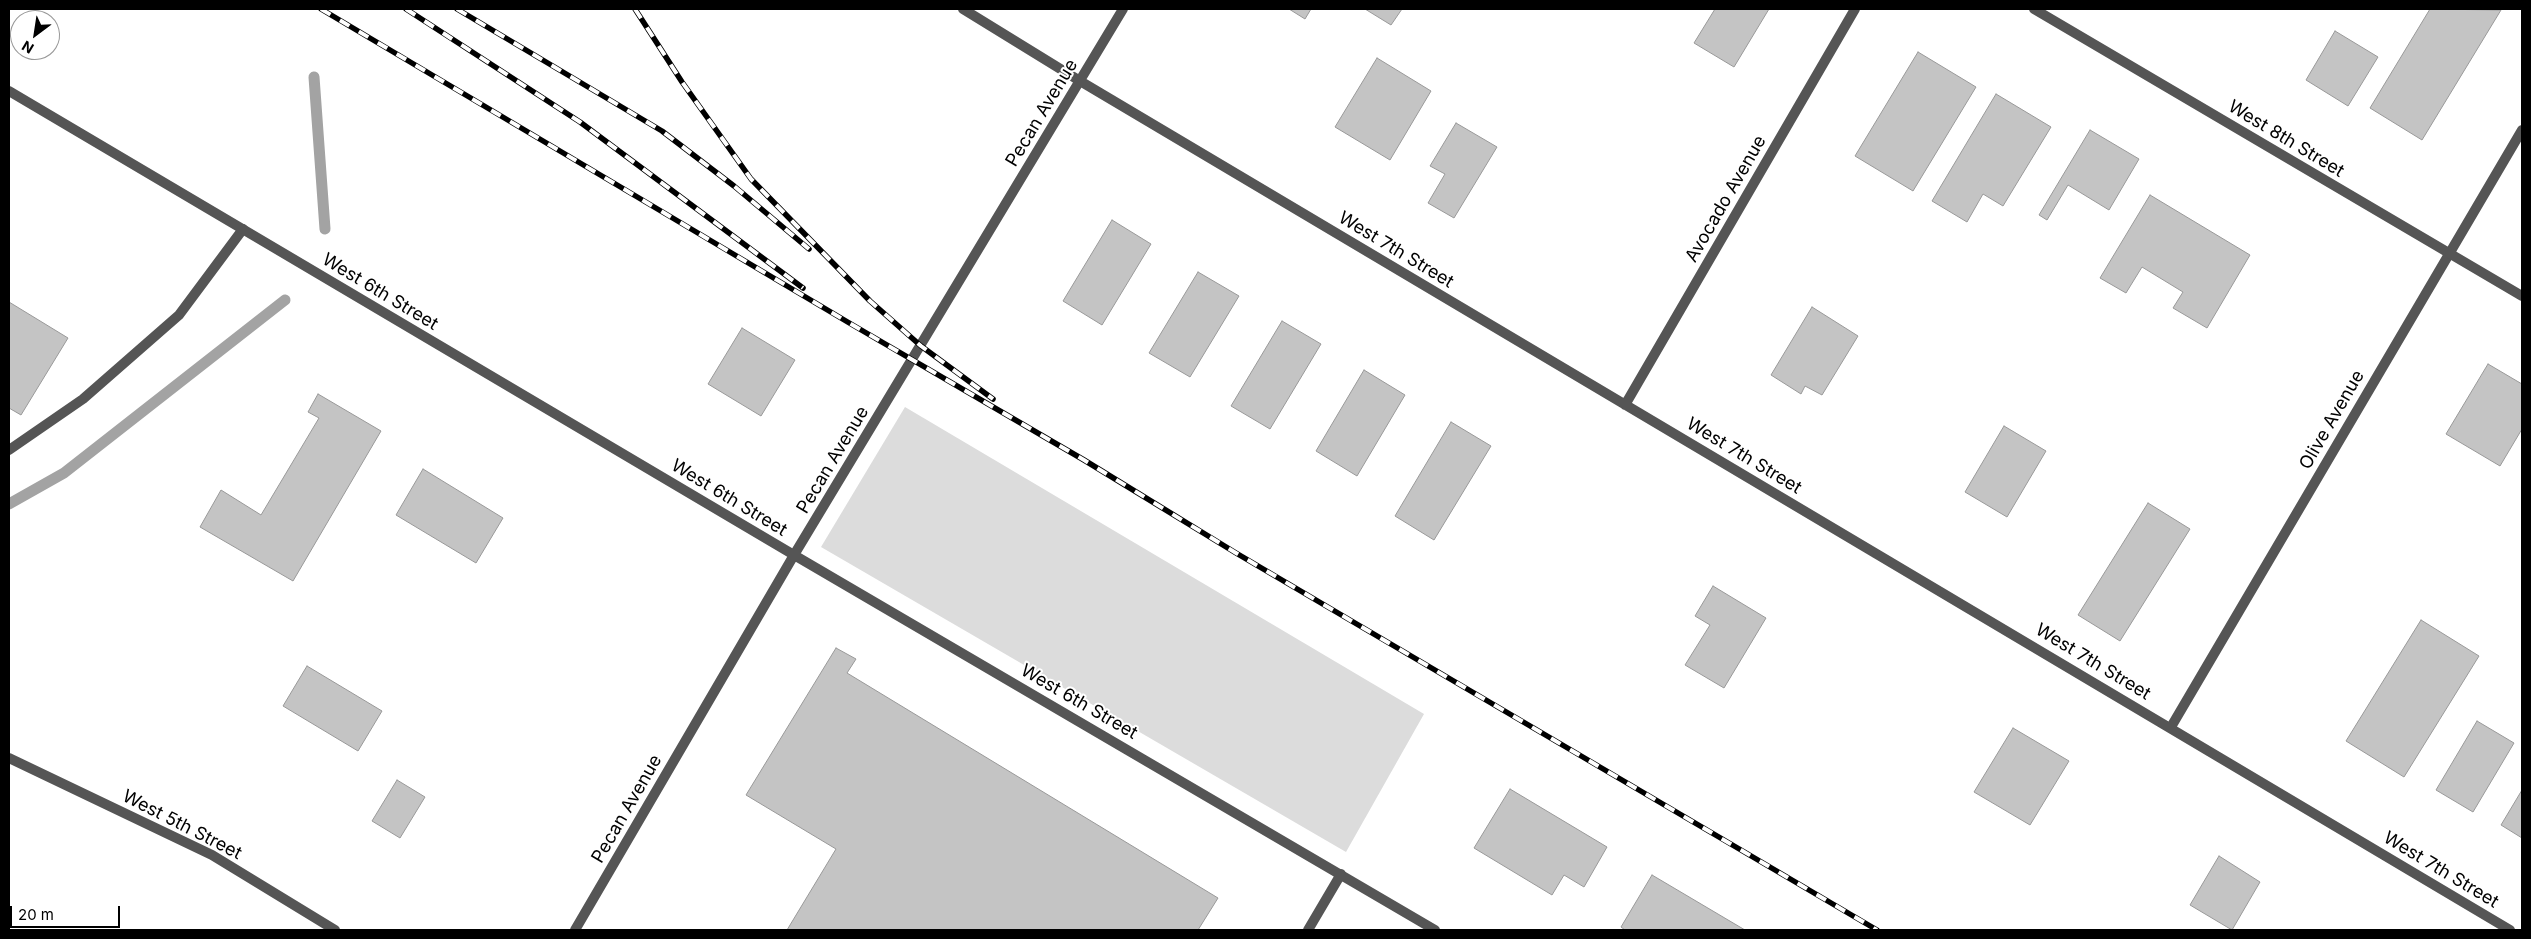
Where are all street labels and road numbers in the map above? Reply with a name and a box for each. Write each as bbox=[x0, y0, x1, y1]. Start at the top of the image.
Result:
street label: Pecan Avenue bbox=[1001, 55, 1083, 171]
street label: West 8th Street bbox=[2224, 96, 2348, 182]
street label: Avocado Avenue bbox=[1681, 132, 1771, 266]
street label: West 7th Street bbox=[1335, 207, 1457, 293]
street label: West 6th Street bbox=[318, 249, 442, 335]
street label: Olive Avenue bbox=[2295, 367, 2369, 473]
street label: Pecan Avenue bbox=[792, 402, 874, 518]
street label: West 7th Street bbox=[1683, 413, 1805, 499]
street label: West 6th Street bbox=[667, 455, 791, 541]
street label: West 7th Street bbox=[2032, 619, 2154, 705]
street label: West 6th Street bbox=[1017, 660, 1141, 744]
street label: Pecan Avenue bbox=[587, 751, 667, 867]
street label: West 5th Street bbox=[119, 786, 245, 864]
street label: West 7th Street bbox=[2380, 827, 2502, 913]

